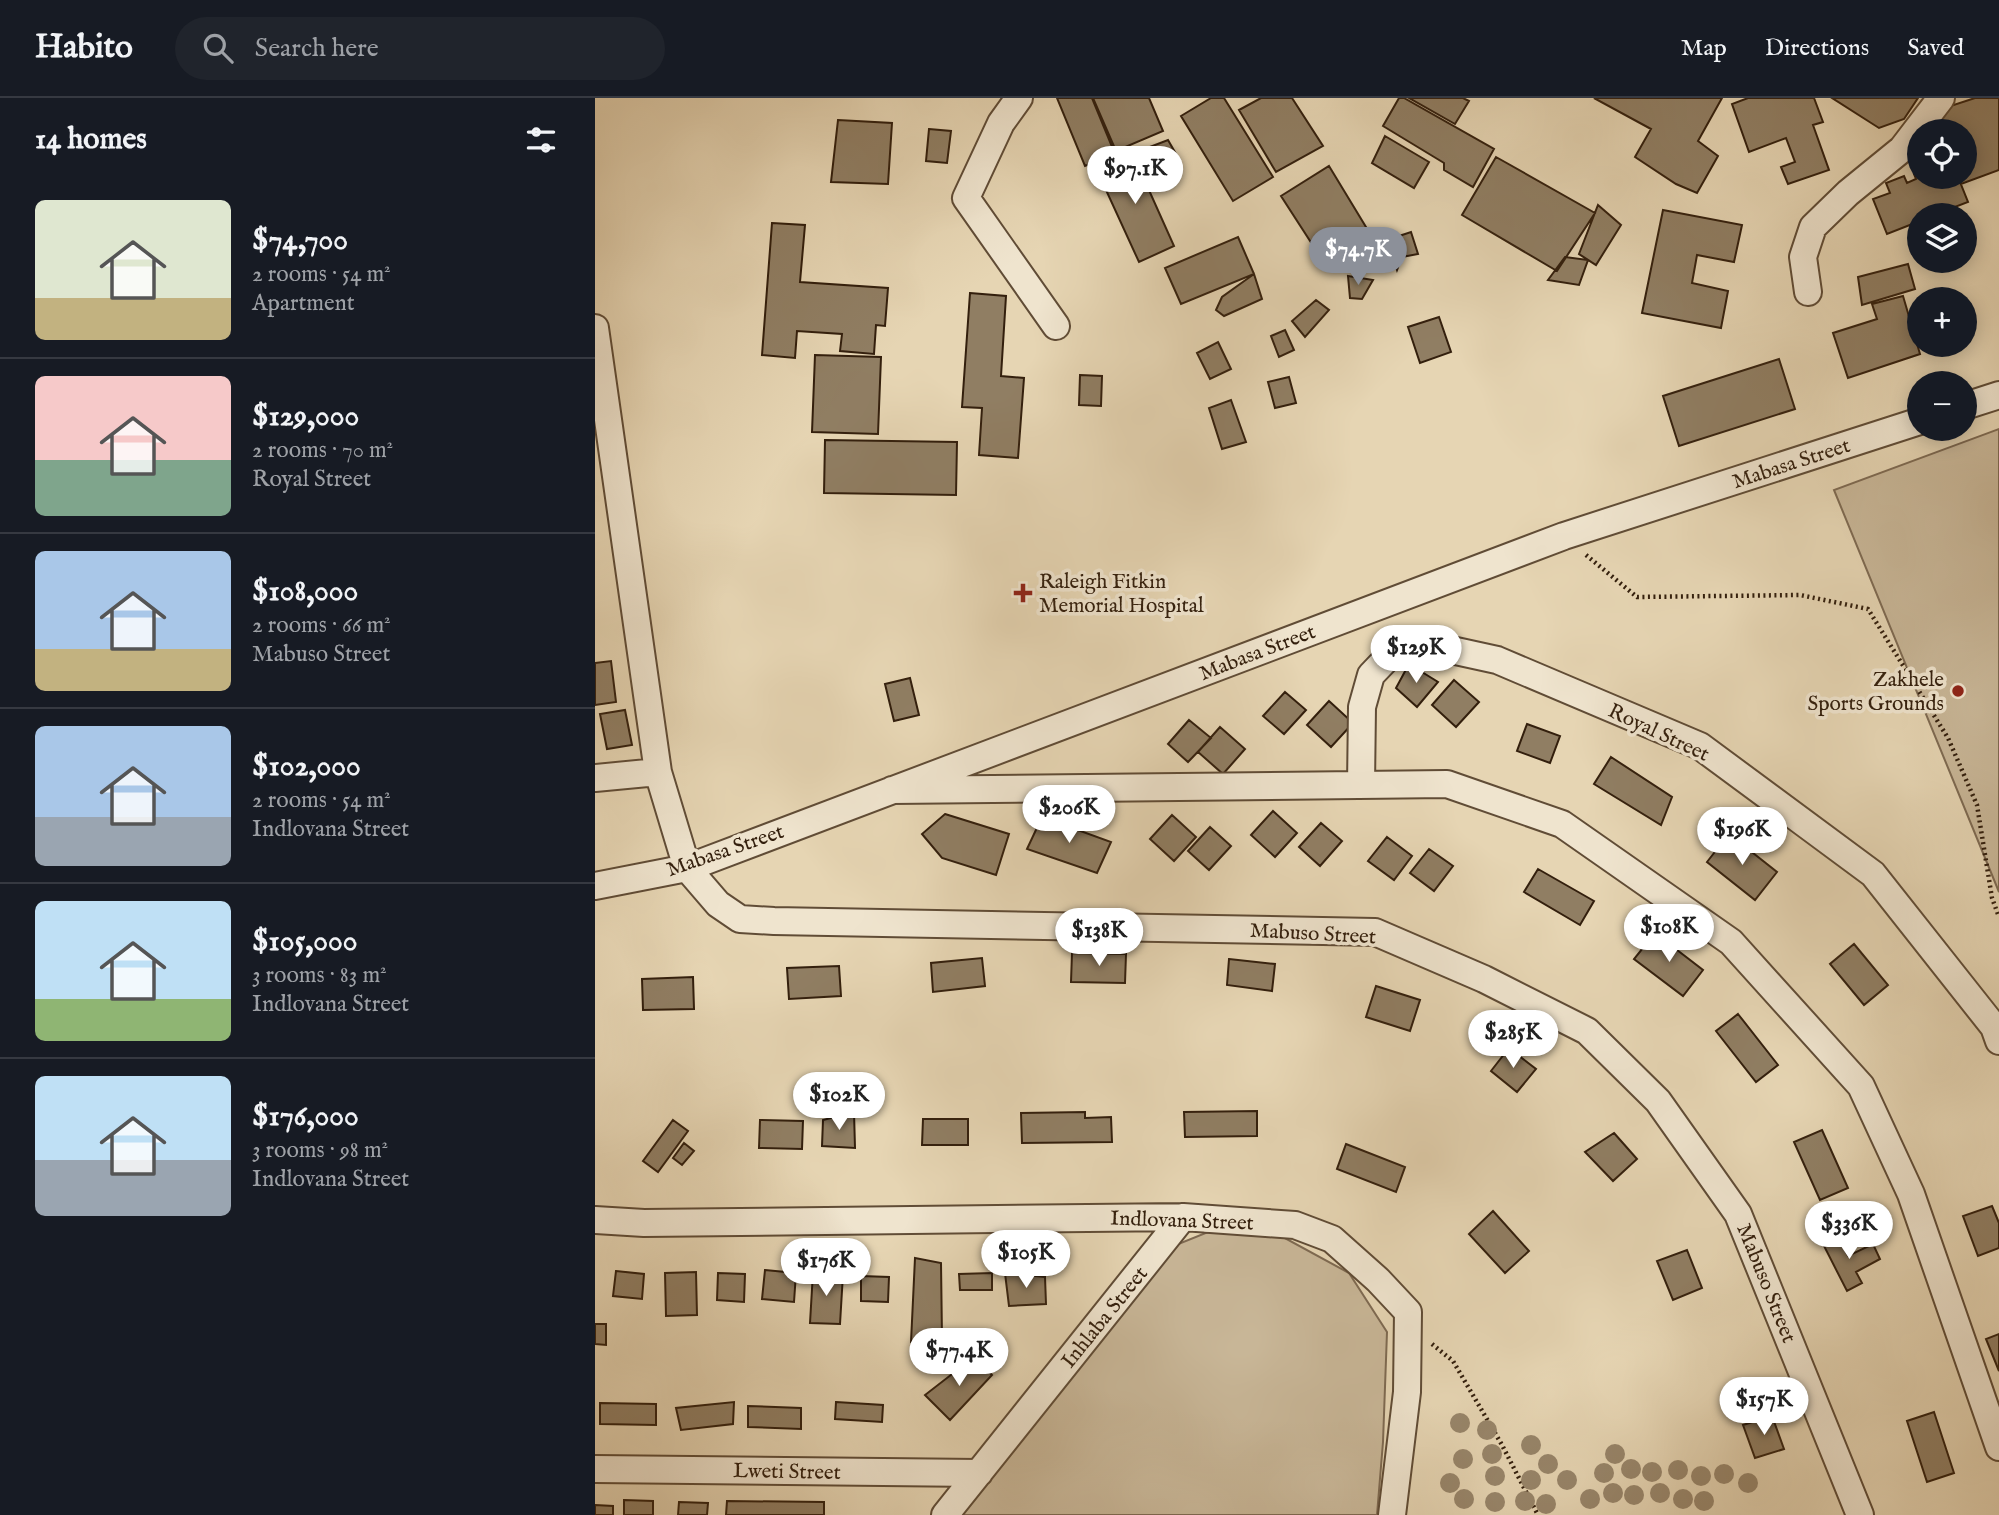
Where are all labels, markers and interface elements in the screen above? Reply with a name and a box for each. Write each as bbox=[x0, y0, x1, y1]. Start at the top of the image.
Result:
search box bbox=[175, 17, 665, 80]
text: Habito bbox=[35, 27, 133, 69]
icon: search bbox=[199, 29, 237, 67]
text: Search here bbox=[255, 32, 379, 65]
text: Map bbox=[1681, 33, 1727, 64]
text: Directions bbox=[1765, 33, 1869, 64]
text: Saved bbox=[1907, 33, 1964, 64]
map controls bbox=[1907, 119, 1977, 441]
button: locate bbox=[1907, 119, 1977, 189]
text: 14 homes bbox=[35, 121, 147, 159]
icon: filters bbox=[522, 121, 560, 159]
pin: $97.1K bbox=[1078, 146, 1192, 206]
text: $97.1K bbox=[1103, 154, 1167, 183]
button: layers bbox=[1907, 203, 1977, 273]
text: $74,700 bbox=[252, 222, 348, 260]
icon: home bbox=[91, 228, 175, 312]
pin: $74.7K bbox=[1301, 228, 1415, 287]
text: $74.7K bbox=[1325, 235, 1391, 264]
text: 2 rooms · 54 m² bbox=[252, 260, 391, 289]
button: + bbox=[1907, 287, 1977, 357]
text: Apartment bbox=[252, 289, 355, 318]
button: − bbox=[1907, 371, 1977, 441]
text: $129,000 bbox=[252, 398, 359, 436]
icon: home bbox=[91, 404, 175, 488]
street label: Mabasa Street bbox=[1729, 433, 1854, 496]
text: 2 rooms · 70 m² bbox=[252, 436, 393, 465]
text: Royal Street bbox=[252, 465, 371, 494]
place label: Raleigh Fitkin Memorial Hospital bbox=[1039, 569, 1204, 620]
text: $108,000 bbox=[252, 573, 358, 611]
icon: home bbox=[91, 579, 175, 663]
marker: Raleigh Fitkin Memorial Hospital bbox=[1013, 583, 1033, 603]
text: 2 rooms · 66 m² bbox=[252, 611, 391, 640]
street label: Mabasa Street bbox=[1196, 619, 1319, 688]
pin: $129K bbox=[1367, 626, 1465, 685]
text: $129K bbox=[1387, 633, 1445, 662]
text: Mabuso Street bbox=[252, 640, 390, 669]
place label: Zakhele Sports Grounds bbox=[1807, 667, 1944, 718]
marker: Zakhele Sports Grounds bbox=[1950, 683, 1966, 699]
street label: Royal Street bbox=[1603, 698, 1713, 769]
text: $102,000 bbox=[252, 748, 361, 786]
icon: home bbox=[91, 754, 175, 838]
text: 2 rooms · 54 m² bbox=[252, 786, 391, 815]
pin: $206K bbox=[1020, 786, 1118, 845]
text: $206K bbox=[1038, 793, 1100, 822]
pin: $196K bbox=[1693, 808, 1791, 867]
text: Indlovana Street bbox=[252, 815, 409, 844]
text: $196K bbox=[1713, 815, 1771, 844]
street label: Mabasa Street bbox=[663, 819, 788, 884]
pin: $108K bbox=[1620, 904, 1718, 964]
pin: $138K bbox=[1050, 908, 1148, 968]
text: $108K bbox=[1640, 912, 1698, 941]
text: $138K bbox=[1071, 916, 1127, 945]
street label: Mabuso Street bbox=[1249, 918, 1377, 951]
text: $105,000 bbox=[252, 923, 357, 961]
icon: home bbox=[91, 929, 175, 1013]
text: 3 rooms · 83 m² bbox=[252, 961, 387, 990]
text: Indlovana Street bbox=[252, 990, 409, 1019]
pin: $285K bbox=[1464, 1010, 1562, 1070]
text: $285K bbox=[1484, 1018, 1542, 1047]
pin: $102K bbox=[790, 1072, 888, 1132]
text: $102K bbox=[809, 1080, 869, 1109]
text: $176,000 bbox=[252, 1098, 359, 1136]
icon: home bbox=[91, 1104, 175, 1188]
text: 3 rooms · 98 m² bbox=[252, 1136, 388, 1165]
text: Indlovana Street bbox=[252, 1165, 409, 1194]
pin: $336K bbox=[1800, 1202, 1898, 1261]
street label: Indlovana Street bbox=[1110, 1206, 1254, 1237]
text: $336K bbox=[1821, 1209, 1877, 1238]
street label: Mabuso Street bbox=[1729, 1220, 1802, 1347]
pin: $105K bbox=[977, 1230, 1075, 1290]
pin: $176K bbox=[777, 1238, 875, 1298]
text: $105K bbox=[997, 1238, 1055, 1267]
text: $176K bbox=[797, 1246, 855, 1275]
street label: Inhlaba Street bbox=[1056, 1262, 1154, 1374]
pin: $77.4K bbox=[902, 1328, 1016, 1388]
text: $77.4K bbox=[925, 1336, 993, 1365]
pin: $157K bbox=[1715, 1378, 1813, 1437]
text: $157K bbox=[1735, 1385, 1793, 1414]
street label: Lweti Street bbox=[733, 1458, 841, 1487]

